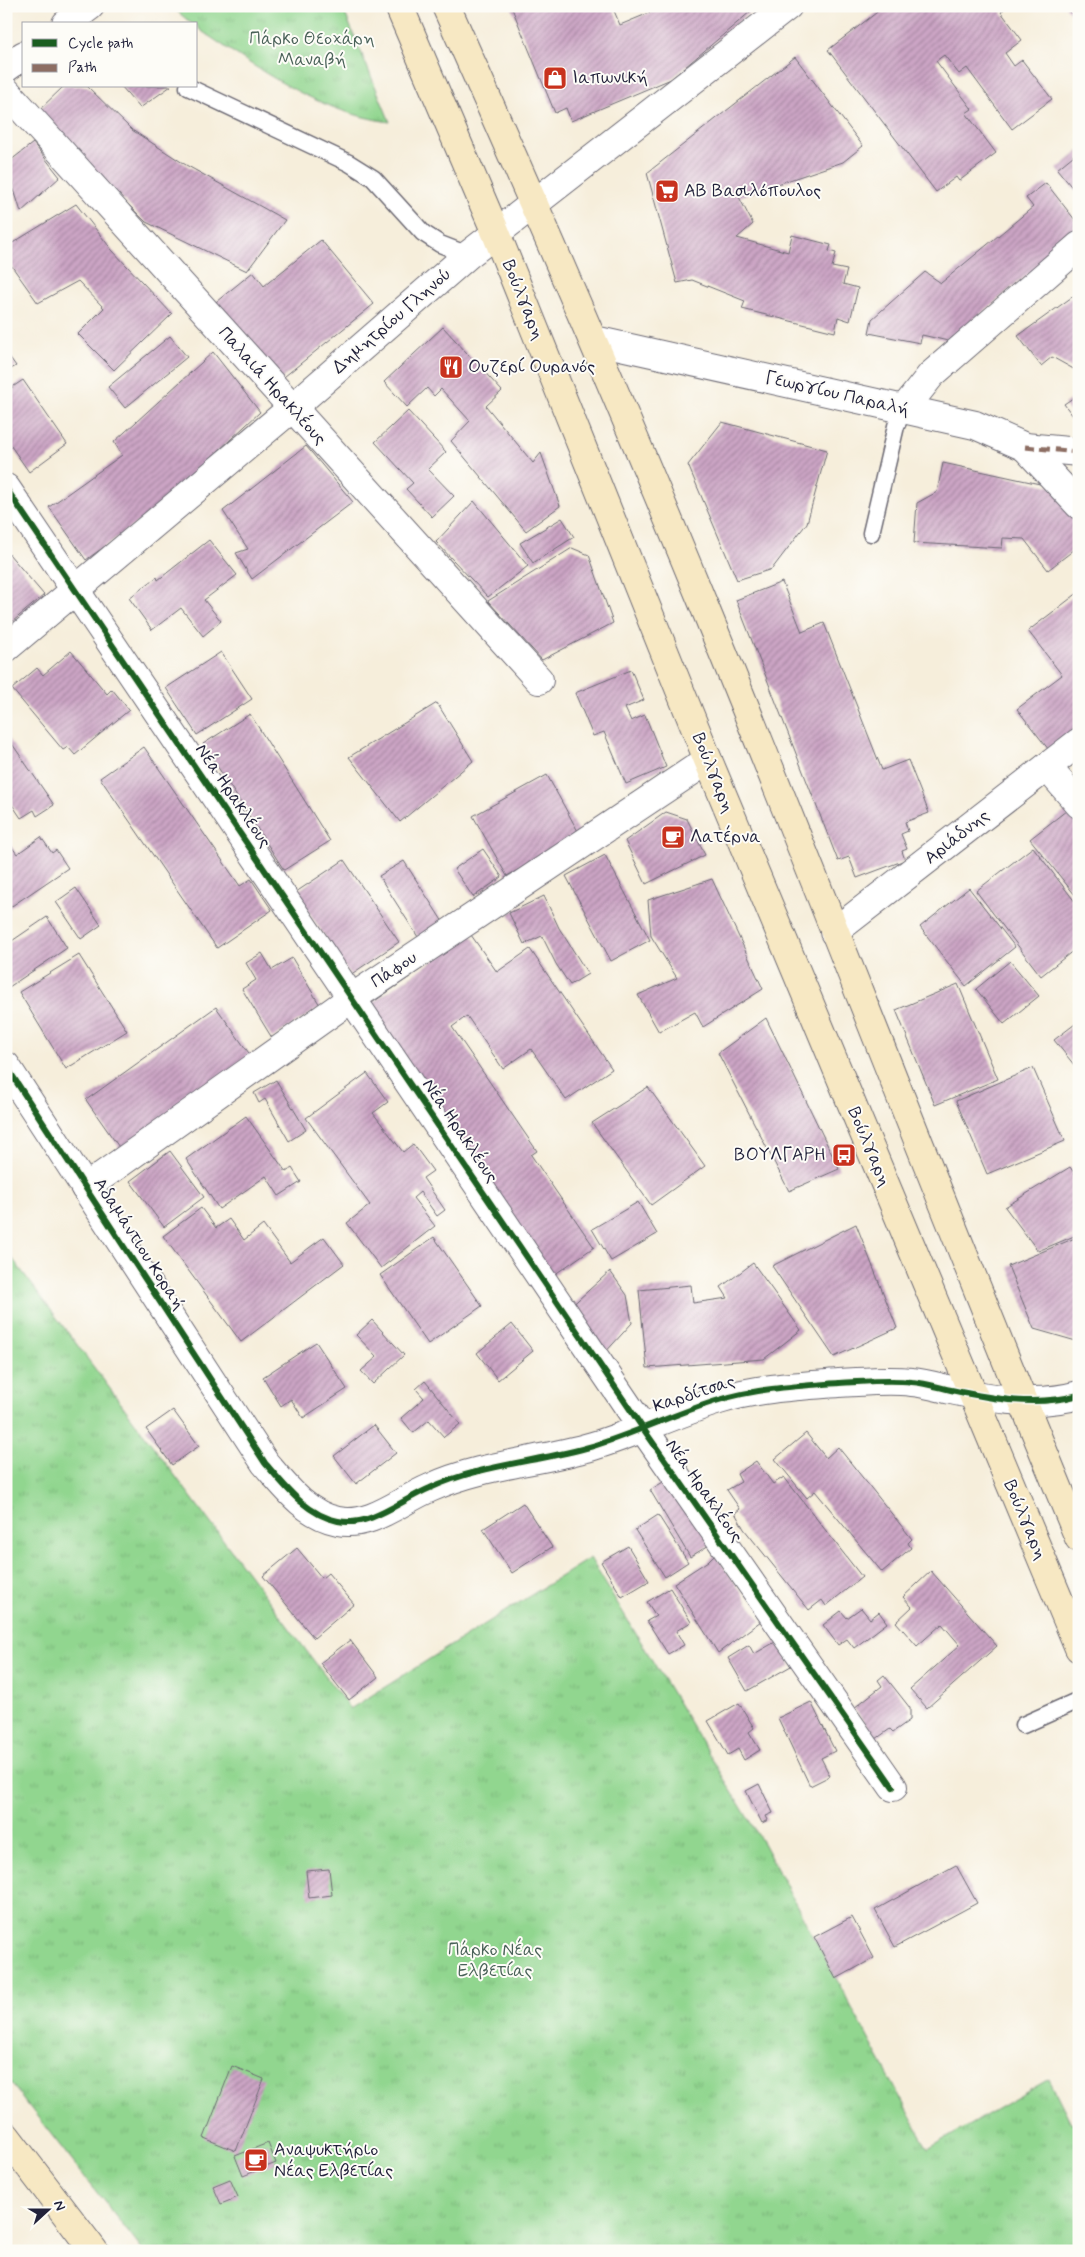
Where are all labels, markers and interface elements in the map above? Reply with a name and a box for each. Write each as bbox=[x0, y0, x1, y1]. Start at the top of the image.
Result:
legend bbox=[22, 22, 198, 88]
park label: Πάρκο Θεοχάρη Μαναβή bbox=[249, 27, 375, 72]
text: Cycle path bbox=[68, 34, 133, 54]
text: Path bbox=[68, 58, 97, 78]
shop icon: Ιαπωνική bbox=[542, 65, 568, 91]
place label: Ιαπωνική bbox=[572, 66, 648, 90]
supermarket icon: ΑΒ Βασιλόπουλος bbox=[654, 178, 680, 204]
place label: ΑΒ Βασιλόπουλος bbox=[684, 179, 821, 203]
street label: Βούλγαρη bbox=[496, 256, 550, 344]
street label: Δημητρίου Γληνού bbox=[327, 263, 457, 379]
street label: Παλαιά Ηρακλέους bbox=[212, 321, 332, 450]
restaurant icon: Ουζερί Ουρανός bbox=[438, 354, 464, 380]
place label: Ουζερί Ουρανός bbox=[468, 355, 595, 379]
street label: Γεωργίου Παραλή bbox=[763, 366, 911, 422]
street label: Βούλγαρη bbox=[686, 729, 740, 817]
street label: Νέα Ηρακλέους bbox=[189, 739, 278, 853]
street label: Αριάδνης bbox=[919, 804, 995, 870]
cafe icon: Λατέρνα bbox=[660, 824, 686, 850]
place label: Λατέρνα bbox=[690, 824, 761, 849]
street label: Πάφου bbox=[366, 946, 422, 994]
street label: Νέα Ηρακλέους bbox=[416, 1074, 505, 1188]
street label: Βούλγαρη bbox=[841, 1103, 897, 1191]
bus stop icon: ΒΟΥΛΓΑΡΗ bbox=[831, 1142, 857, 1168]
place label: ΒΟΥΛΓΑΡΗ bbox=[734, 1143, 826, 1167]
street label: Αδαμάντιου Κοραή bbox=[87, 1173, 191, 1315]
street label: Καρδίτσας bbox=[650, 1369, 738, 1419]
street label: Νέα Ηρακλέους bbox=[660, 1434, 749, 1547]
street label: Βούλγαρη bbox=[997, 1476, 1053, 1564]
park label: Πάρκο Νέας Ελβετίας bbox=[448, 1937, 542, 1983]
place label: Αναψυκτήριο Νέας Ελβετίας bbox=[274, 2138, 393, 2183]
cafe icon: Αναψυκτήριο Νέας Ελβετίας bbox=[243, 2147, 269, 2173]
north arrow bbox=[22, 2184, 72, 2234]
text: N bbox=[49, 2198, 69, 2213]

